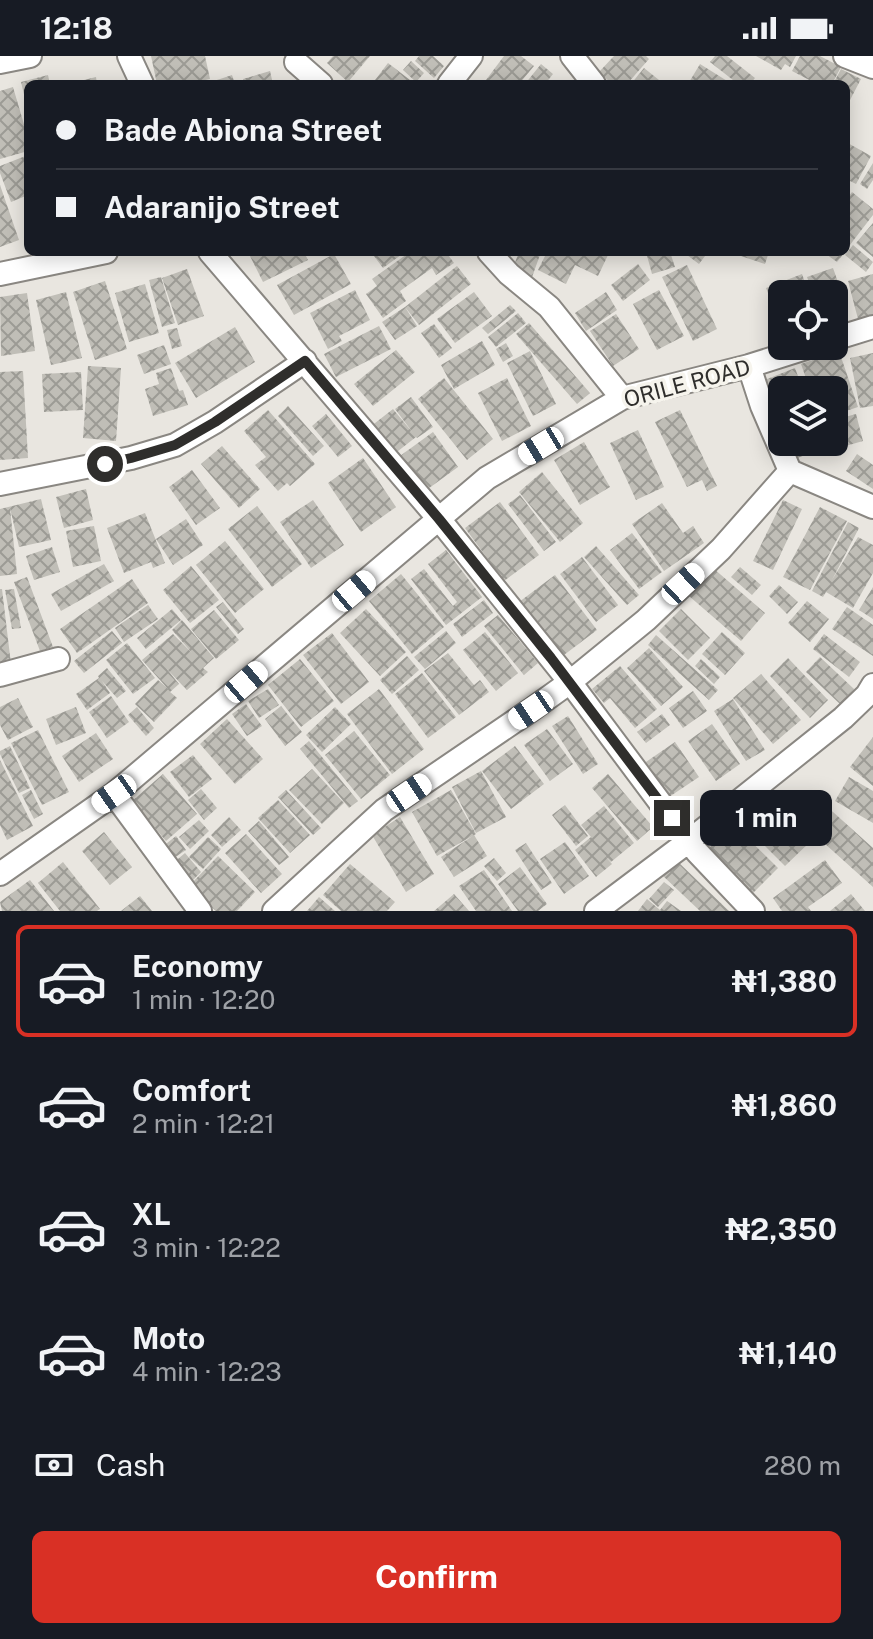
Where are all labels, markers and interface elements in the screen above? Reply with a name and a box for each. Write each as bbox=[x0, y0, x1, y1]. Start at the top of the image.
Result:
text: 12:18 bbox=[40, 10, 113, 46]
text: Bade Abiona Street bbox=[104, 112, 382, 148]
text: Adaranijo Street bbox=[104, 189, 340, 225]
map controls bbox=[768, 280, 848, 456]
button: locate bbox=[768, 280, 848, 360]
street label: ORILE ROAD bbox=[621, 354, 753, 412]
button: layers bbox=[768, 376, 848, 456]
car bbox=[514, 423, 568, 469]
route start bbox=[87, 446, 123, 482]
car bbox=[657, 559, 709, 609]
car bbox=[328, 566, 380, 616]
car bbox=[220, 657, 272, 707]
car bbox=[504, 687, 558, 733]
car bbox=[87, 770, 141, 818]
car bbox=[382, 770, 436, 816]
callout: 1 min bbox=[700, 790, 832, 846]
route end bbox=[654, 800, 690, 836]
text: 1 min bbox=[735, 802, 797, 833]
icon: car bbox=[36, 945, 108, 1017]
text: Economy bbox=[132, 948, 263, 984]
text: ₦1,380 bbox=[732, 963, 837, 999]
text: 1 min · 12:20 bbox=[132, 984, 275, 1015]
icon: car bbox=[36, 1069, 108, 1141]
text: Comfort bbox=[132, 1072, 251, 1108]
text: ₦1,860 bbox=[732, 1087, 837, 1123]
text: 2 min · 12:21 bbox=[132, 1108, 275, 1139]
icon: car bbox=[36, 1193, 108, 1265]
text: XL bbox=[132, 1196, 171, 1232]
text: ₦2,350 bbox=[725, 1211, 837, 1247]
text: 3 min · 12:22 bbox=[132, 1232, 281, 1263]
icon: car bbox=[36, 1317, 108, 1389]
text: Moto bbox=[132, 1320, 205, 1356]
text: ₦1,140 bbox=[739, 1335, 837, 1371]
text: 4 min · 12:23 bbox=[132, 1356, 282, 1387]
icon: cash bbox=[32, 1443, 76, 1487]
text: Cash bbox=[96, 1447, 165, 1483]
text: 280 m bbox=[764, 1450, 841, 1481]
button: Confirm bbox=[32, 1531, 841, 1623]

